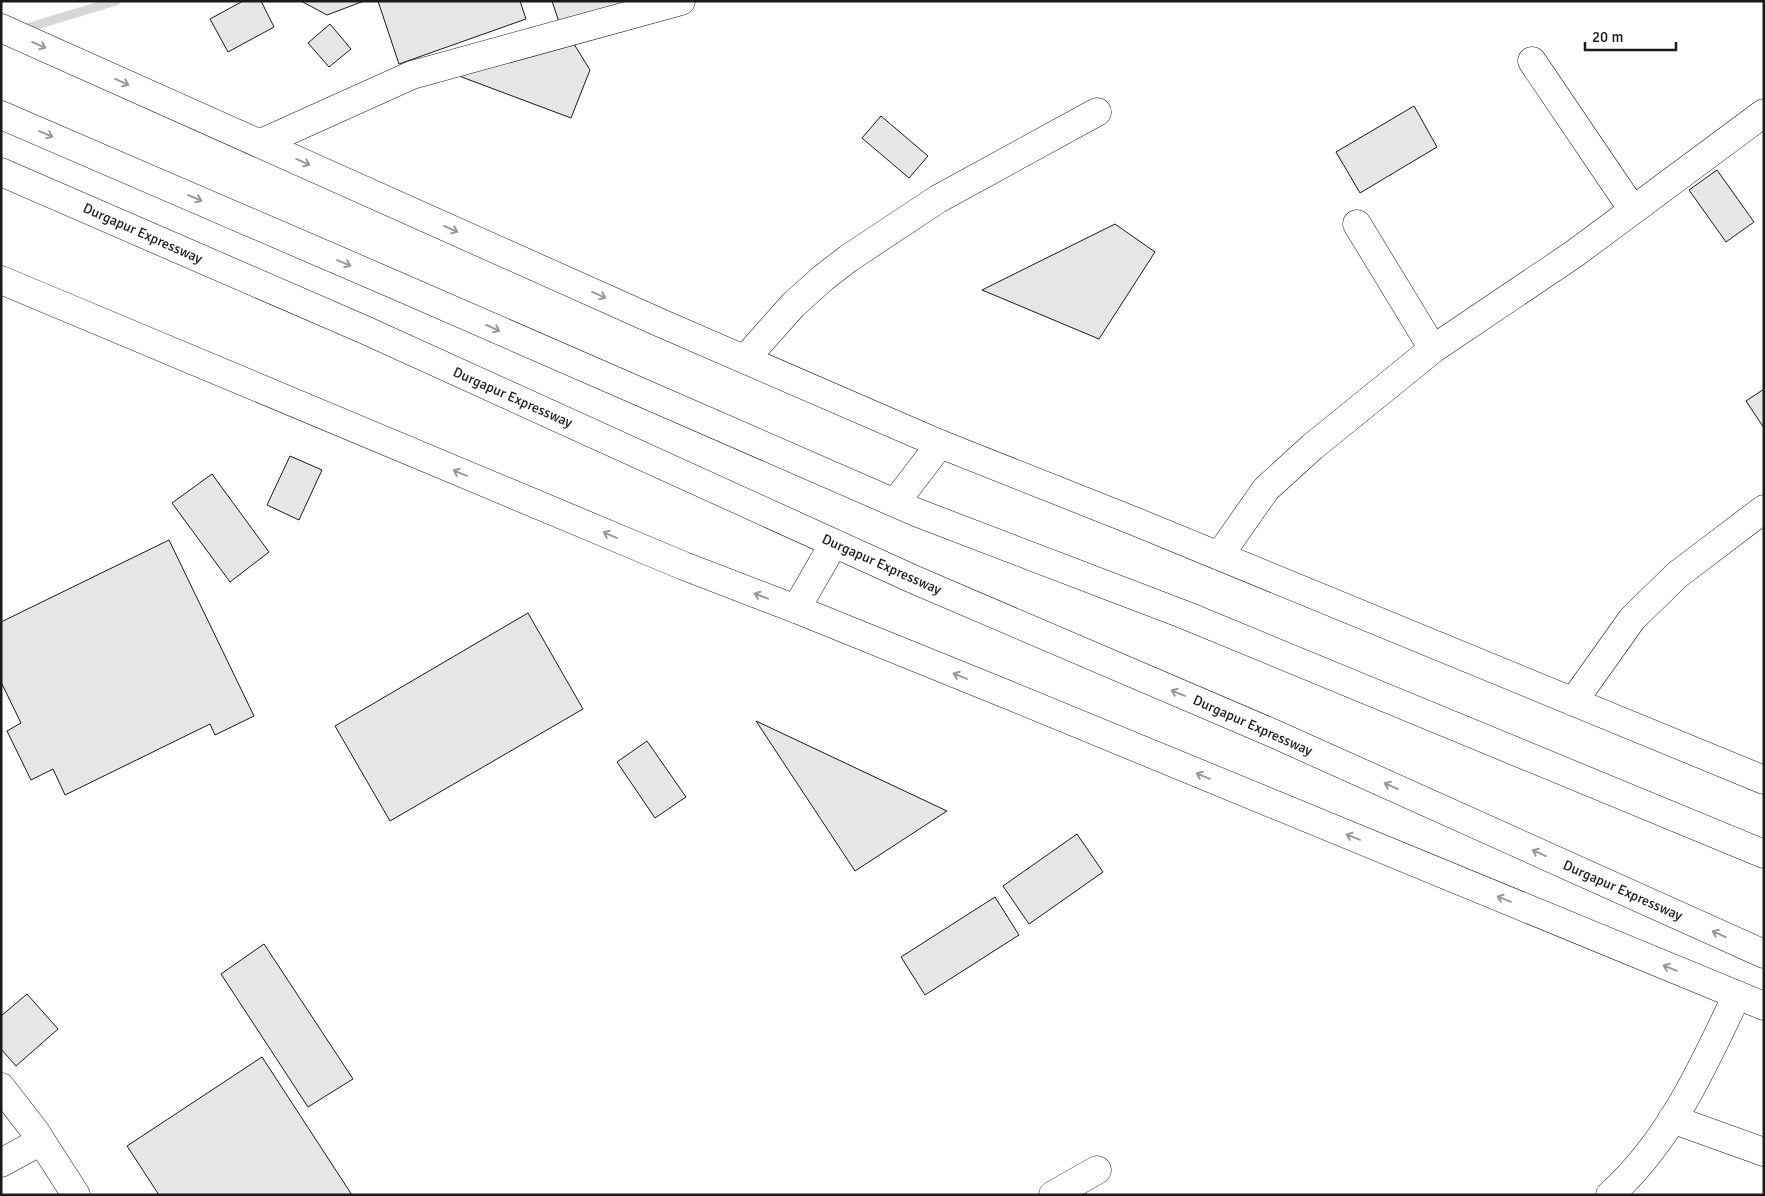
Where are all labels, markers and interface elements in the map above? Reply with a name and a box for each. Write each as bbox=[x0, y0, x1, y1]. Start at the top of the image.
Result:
scale bar bbox=[1585, 20, 1676, 52]
text: 20 m bbox=[1592, 28, 1623, 46]
one-way arrow bbox=[31, 41, 46, 51]
one-way arrow bbox=[114, 78, 129, 88]
one-way arrow bbox=[38, 130, 53, 140]
one-way arrow bbox=[295, 158, 310, 168]
one-way arrow bbox=[187, 194, 202, 204]
street label: Durgapur Expressway bbox=[80, 199, 206, 268]
one-way arrow bbox=[443, 224, 458, 234]
one-way arrow bbox=[337, 259, 352, 268]
one-way arrow bbox=[591, 291, 606, 301]
one-way arrow bbox=[485, 323, 500, 333]
street label: Durgapur Expressway bbox=[450, 363, 576, 432]
one-way arrow bbox=[453, 467, 468, 477]
one-way arrow bbox=[603, 530, 618, 540]
street label: Durgapur Expressway bbox=[819, 530, 945, 599]
one-way arrow bbox=[754, 591, 769, 600]
one-way arrow bbox=[953, 671, 969, 680]
one-way arrow bbox=[1171, 687, 1186, 697]
street label: Durgapur Expressway bbox=[1190, 691, 1316, 760]
one-way arrow bbox=[1196, 770, 1211, 780]
one-way arrow bbox=[1384, 781, 1399, 791]
one-way arrow bbox=[1346, 832, 1361, 842]
one-way arrow bbox=[1532, 847, 1547, 857]
street label: Durgapur Expressway bbox=[1560, 856, 1686, 925]
one-way arrow bbox=[1496, 894, 1512, 903]
one-way arrow bbox=[1712, 928, 1727, 938]
one-way arrow bbox=[1663, 962, 1678, 972]

